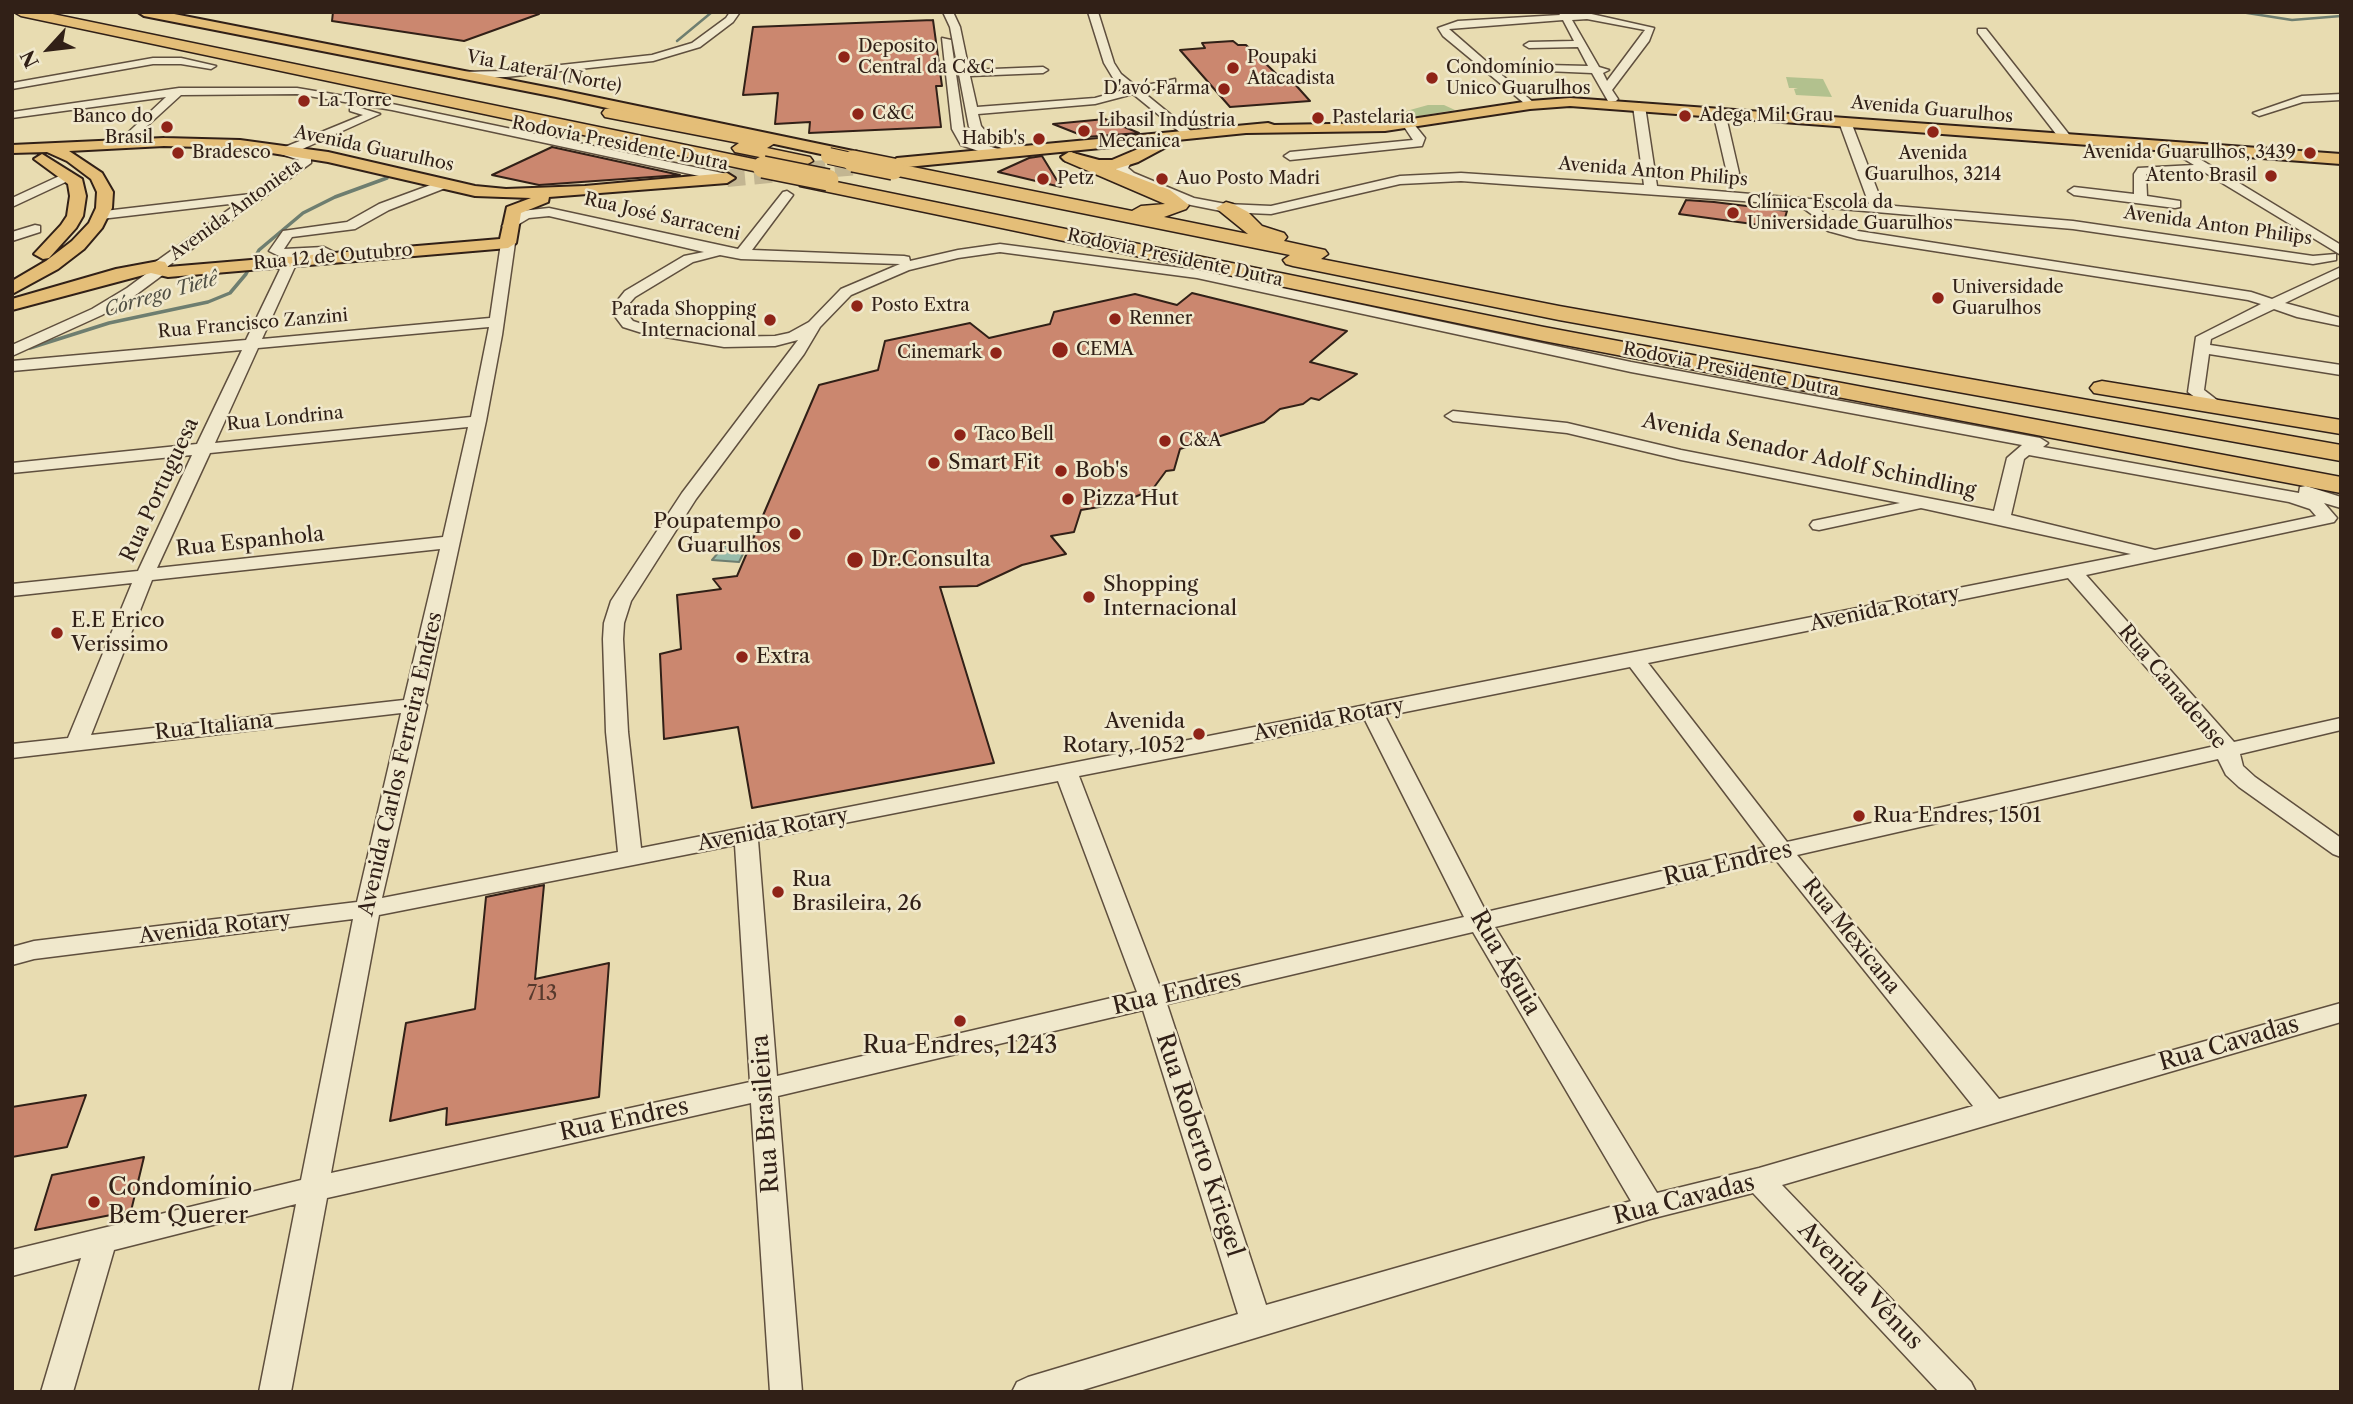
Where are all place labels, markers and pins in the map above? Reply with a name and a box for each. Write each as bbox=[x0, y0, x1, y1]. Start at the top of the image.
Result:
place label: Deposito Central da C&C bbox=[858, 36, 994, 78]
place label: Poupaki Atacadista bbox=[1247, 47, 1335, 90]
marker: Deposito Central da C&C bbox=[836, 49, 852, 65]
place label: Condomínio Unico Guarulhos bbox=[1446, 57, 1591, 100]
marker: Poupaki Atacadista bbox=[1225, 60, 1241, 76]
marker: Condomínio Unico Guarulhos bbox=[1424, 70, 1440, 86]
place label: D'avó Farma bbox=[1103, 78, 1210, 100]
marker: D'avó Farma bbox=[1216, 81, 1232, 97]
place label: La Torre bbox=[318, 90, 392, 112]
marker: La Torre bbox=[296, 93, 312, 109]
place label: C&C bbox=[872, 103, 914, 125]
place label: Adega Mil Grau bbox=[1699, 105, 1833, 127]
place label: Banco do Brasil bbox=[72, 106, 153, 148]
marker: C&C bbox=[850, 106, 866, 122]
place label: Pastelaria bbox=[1332, 107, 1415, 129]
marker: Adega Mil Grau bbox=[1677, 108, 1693, 124]
place label: Libasil Indústria Mecanica bbox=[1098, 110, 1236, 152]
marker: Pastelaria bbox=[1310, 110, 1326, 126]
marker: Banco do Brasil bbox=[159, 119, 175, 135]
marker: Libasil Indústria Mecanica bbox=[1076, 123, 1092, 139]
marker: Avenida Guarulhos, 3214 bbox=[1925, 124, 1941, 140]
place label: Habib's bbox=[962, 128, 1025, 150]
marker: Habib's bbox=[1031, 131, 1047, 147]
place label: Bradesco bbox=[192, 142, 271, 164]
place label: Avenida Guarulhos, 3439 bbox=[2083, 142, 2296, 164]
place label: Avenida Guarulhos, 3214 bbox=[1865, 143, 2001, 186]
marker: Bradesco bbox=[170, 145, 186, 161]
marker: Avenida Guarulhos, 3439 bbox=[2302, 145, 2318, 161]
place label: Atento Brasil bbox=[2146, 165, 2257, 187]
place label: Petz bbox=[1057, 168, 1094, 190]
place label: Auo Posto Madri bbox=[1176, 168, 1320, 190]
marker: Atento Brasil bbox=[2263, 168, 2279, 184]
marker: Petz bbox=[1035, 171, 1051, 187]
marker: Auo Posto Madri bbox=[1154, 171, 1170, 187]
place label: Clínica Escola da Universidade Guarulhos bbox=[1747, 192, 1953, 234]
marker: Clínica Escola da Universidade Guarulhos bbox=[1725, 205, 1741, 221]
place label: Universidade Guarulhos bbox=[1952, 277, 2064, 320]
marker: Universidade Guarulhos bbox=[1930, 290, 1946, 306]
place label: Posto Extra bbox=[871, 295, 970, 317]
marker: Posto Extra bbox=[849, 298, 865, 314]
place label: Parada Shopping Internacional bbox=[611, 299, 756, 342]
place label: Renner bbox=[1129, 308, 1192, 330]
marker: Renner bbox=[1107, 311, 1123, 327]
marker: Parada Shopping Internacional bbox=[762, 312, 778, 328]
place label: CEMA bbox=[1076, 339, 1134, 361]
marker: CEMA bbox=[1050, 340, 1070, 360]
place label: Cinemark bbox=[897, 342, 982, 364]
marker: Cinemark bbox=[988, 345, 1004, 361]
place label: Taco Bell bbox=[974, 424, 1054, 446]
marker: Taco Bell bbox=[952, 427, 968, 443]
place label: C&A bbox=[1179, 430, 1222, 452]
marker: C&A bbox=[1157, 433, 1173, 449]
place label: Smart Fit bbox=[948, 450, 1040, 476]
marker: Smart Fit bbox=[926, 455, 942, 471]
place label: Bob's bbox=[1075, 458, 1128, 484]
marker: Bob's bbox=[1053, 463, 1069, 479]
place label: Pizza Hut bbox=[1082, 486, 1179, 512]
marker: Pizza Hut bbox=[1060, 491, 1076, 507]
place label: Poupatempo Guarulhos bbox=[653, 509, 781, 559]
marker: Poupatempo Guarulhos bbox=[787, 526, 803, 542]
place label: Dr.Consulta bbox=[871, 547, 991, 573]
marker: Dr.Consulta bbox=[845, 550, 865, 570]
place label: Shopping Internacional bbox=[1103, 572, 1237, 622]
marker: Shopping Internacional bbox=[1081, 589, 1097, 605]
place label: E.E Erico Verissimo bbox=[71, 608, 168, 658]
marker: E.E Erico Verissimo bbox=[49, 625, 65, 641]
place label: Extra bbox=[756, 644, 810, 670]
marker: Extra bbox=[734, 649, 750, 665]
place label: Avenida Rotary, 1052 bbox=[1062, 709, 1185, 759]
marker: Avenida Rotary, 1052 bbox=[1191, 726, 1207, 742]
place label: Rua Endres, 1501 bbox=[1873, 803, 2041, 829]
marker: Rua Endres, 1501 bbox=[1851, 808, 1867, 824]
place label: Rua Brasileira, 26 bbox=[792, 867, 922, 917]
marker: Rua Brasileira, 26 bbox=[770, 884, 786, 900]
marker: Rua Endres, 1243 bbox=[952, 1013, 968, 1029]
place label: Rua Endres, 1243 bbox=[863, 1032, 1057, 1060]
place label: Condomínio Bem Querer bbox=[108, 1174, 252, 1230]
marker: Condomínio Bem Querer bbox=[86, 1194, 102, 1210]

